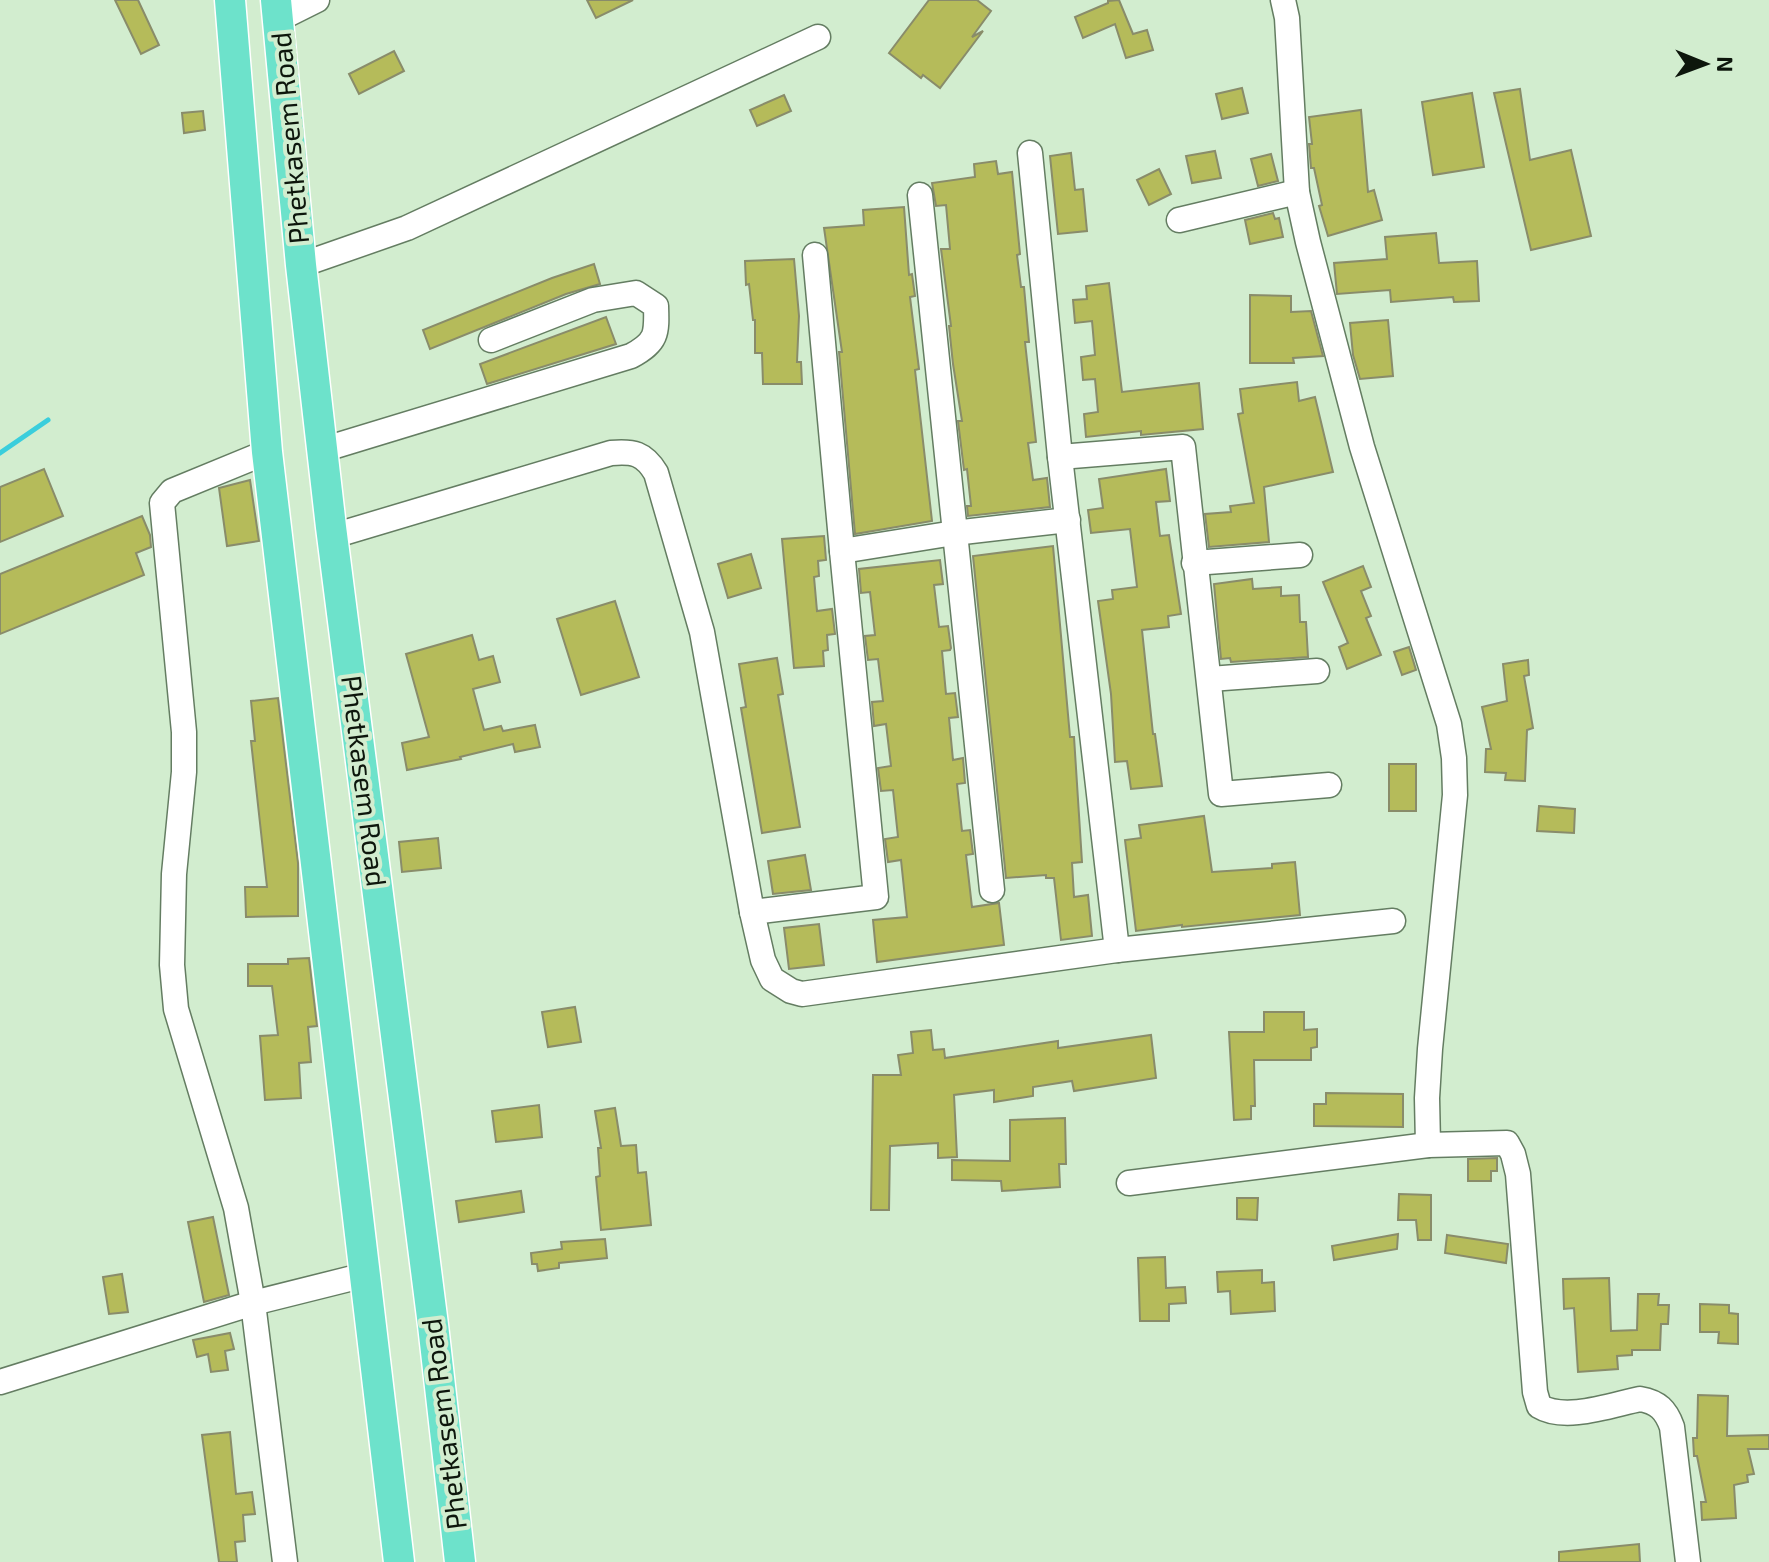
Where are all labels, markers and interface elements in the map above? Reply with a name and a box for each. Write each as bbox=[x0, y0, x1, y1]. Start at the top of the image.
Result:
north arrow bbox=[1665, 24, 1745, 104]
street label: Phetkasem Road bbox=[263, 31, 315, 245]
text: N bbox=[1713, 56, 1739, 73]
street label: Phetkasem Road bbox=[335, 673, 395, 888]
street label: Phetkasem Road bbox=[413, 1317, 473, 1532]

